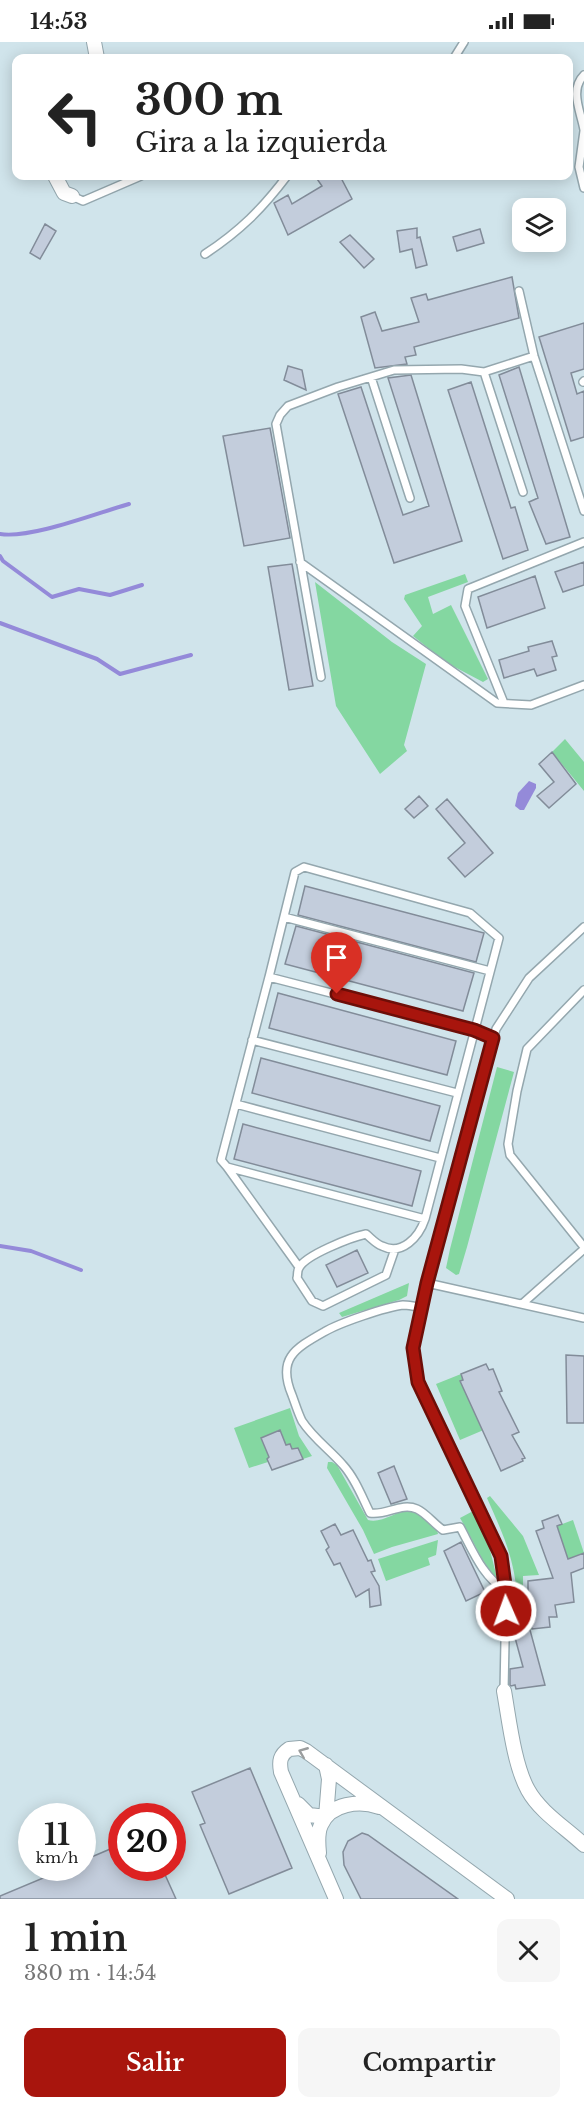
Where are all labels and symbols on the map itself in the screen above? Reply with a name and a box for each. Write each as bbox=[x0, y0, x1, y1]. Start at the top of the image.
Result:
pin bbox=[311, 932, 362, 994]
position arrow bbox=[474, 1579, 538, 1643]
one-way arrow bbox=[299, 1747, 310, 1759]
speed limit sign: 20 bbox=[108, 1803, 186, 1881]

